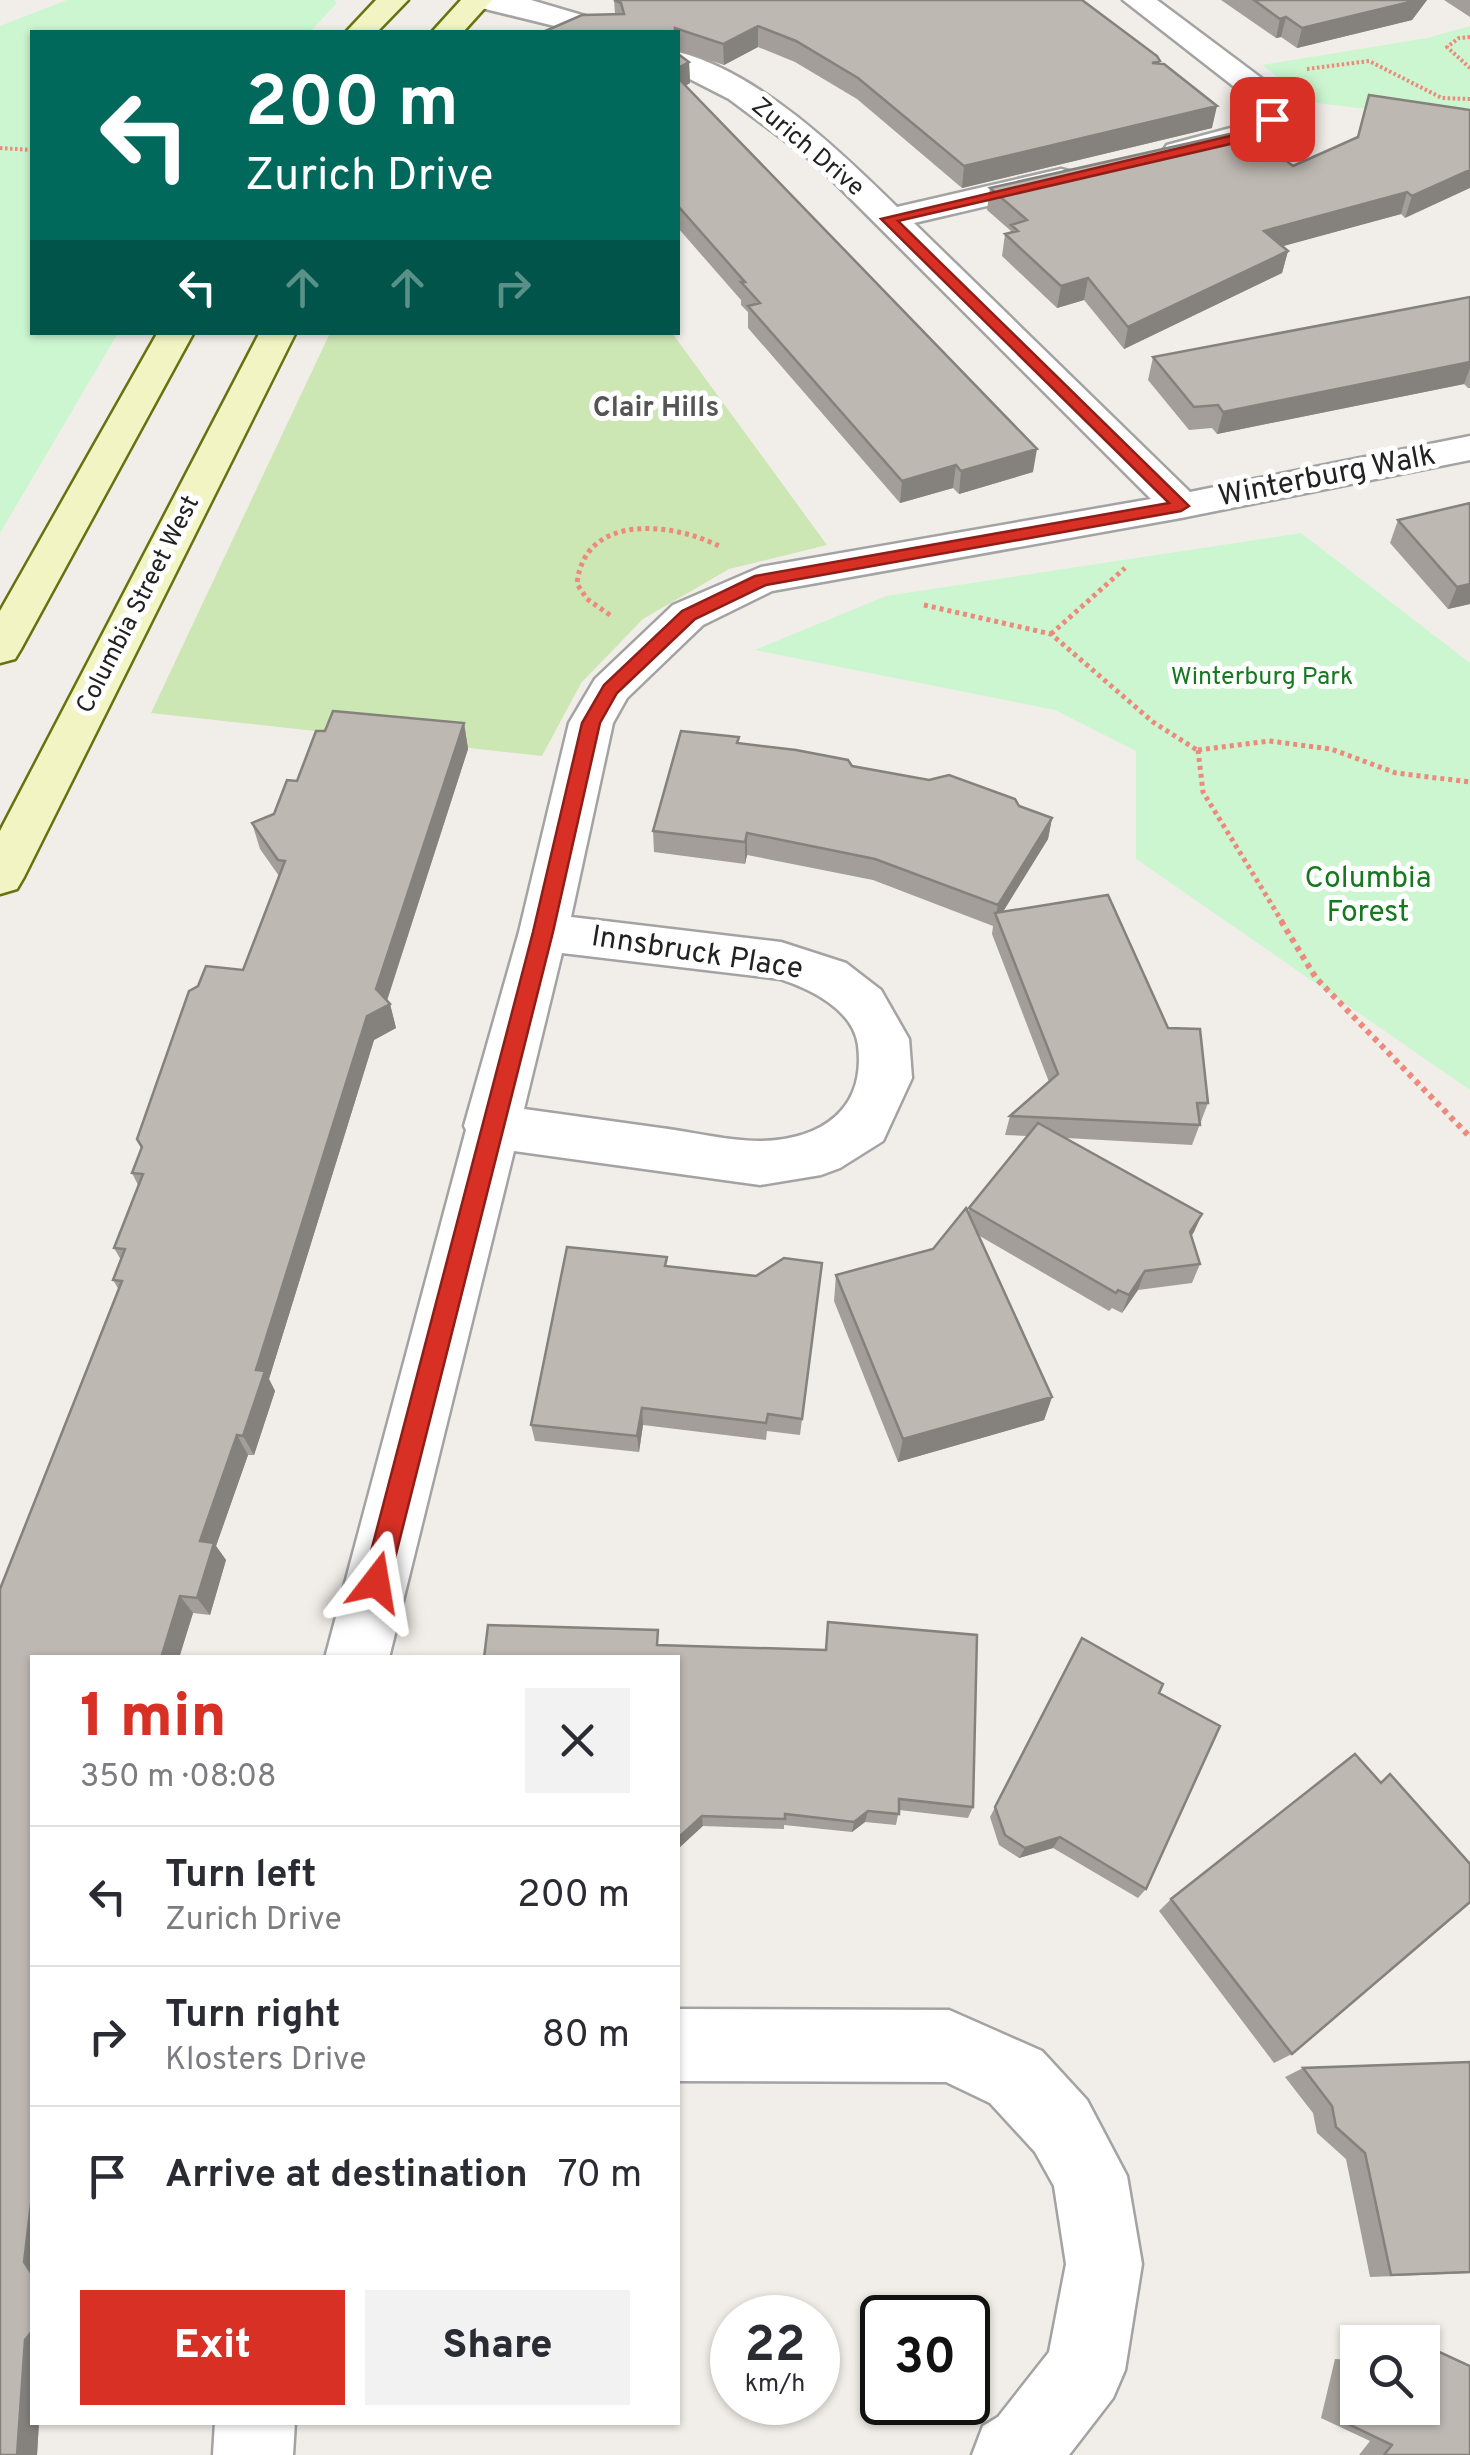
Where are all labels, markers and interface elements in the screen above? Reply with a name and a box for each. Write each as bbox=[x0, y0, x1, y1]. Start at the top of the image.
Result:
text: 200 m bbox=[245, 62, 459, 151]
icon: left bbox=[80, 70, 210, 200]
pin bbox=[1230, 77, 1315, 162]
street label: Zurich Drive bbox=[744, 91, 870, 205]
icon: arrive bbox=[1245, 92, 1300, 147]
text: Zurich Drive bbox=[245, 149, 493, 206]
icon: left bbox=[170, 260, 225, 315]
icon: ahead bbox=[275, 260, 330, 315]
icon: ahead bbox=[380, 260, 435, 315]
icon: right bbox=[485, 260, 540, 315]
district label: Clair Hills bbox=[593, 391, 719, 427]
street label: Winterburg Walk bbox=[1215, 438, 1439, 516]
street label: Columbia Street West bbox=[70, 491, 208, 719]
park label: Winterburg Park bbox=[1171, 662, 1353, 694]
park label: Columbia Forest bbox=[1305, 861, 1431, 932]
street label: Innsbruck Place bbox=[588, 919, 806, 989]
position arrow bbox=[324, 1530, 428, 1634]
text: 1 min bbox=[80, 1682, 227, 1758]
button: close bbox=[525, 1688, 630, 1793]
text: 350 m · 08:08 bbox=[80, 1758, 277, 1798]
text: Turn left bbox=[165, 1852, 317, 1901]
icon: left bbox=[80, 1869, 135, 1924]
text: 200 m bbox=[517, 1872, 630, 1921]
text: Zurich Drive bbox=[165, 1901, 342, 1941]
text: Turn right bbox=[165, 1992, 340, 2041]
icon: right bbox=[80, 2009, 135, 2064]
text: 80 m bbox=[542, 2012, 630, 2061]
text: Klosters Drive bbox=[165, 2041, 367, 2081]
icon: arrive bbox=[80, 2149, 135, 2204]
text: Arrive at destination bbox=[165, 2152, 528, 2201]
text: 70 m bbox=[558, 2152, 642, 2201]
button: Exit bbox=[80, 2290, 345, 2405]
button: Share bbox=[365, 2290, 630, 2405]
speed limit sign: 30 bbox=[860, 2295, 990, 2425]
text: 22 bbox=[744, 2316, 806, 2379]
map controls bbox=[1340, 2325, 1440, 2425]
button: search bbox=[1340, 2325, 1440, 2425]
text: km/h bbox=[745, 2369, 805, 2401]

